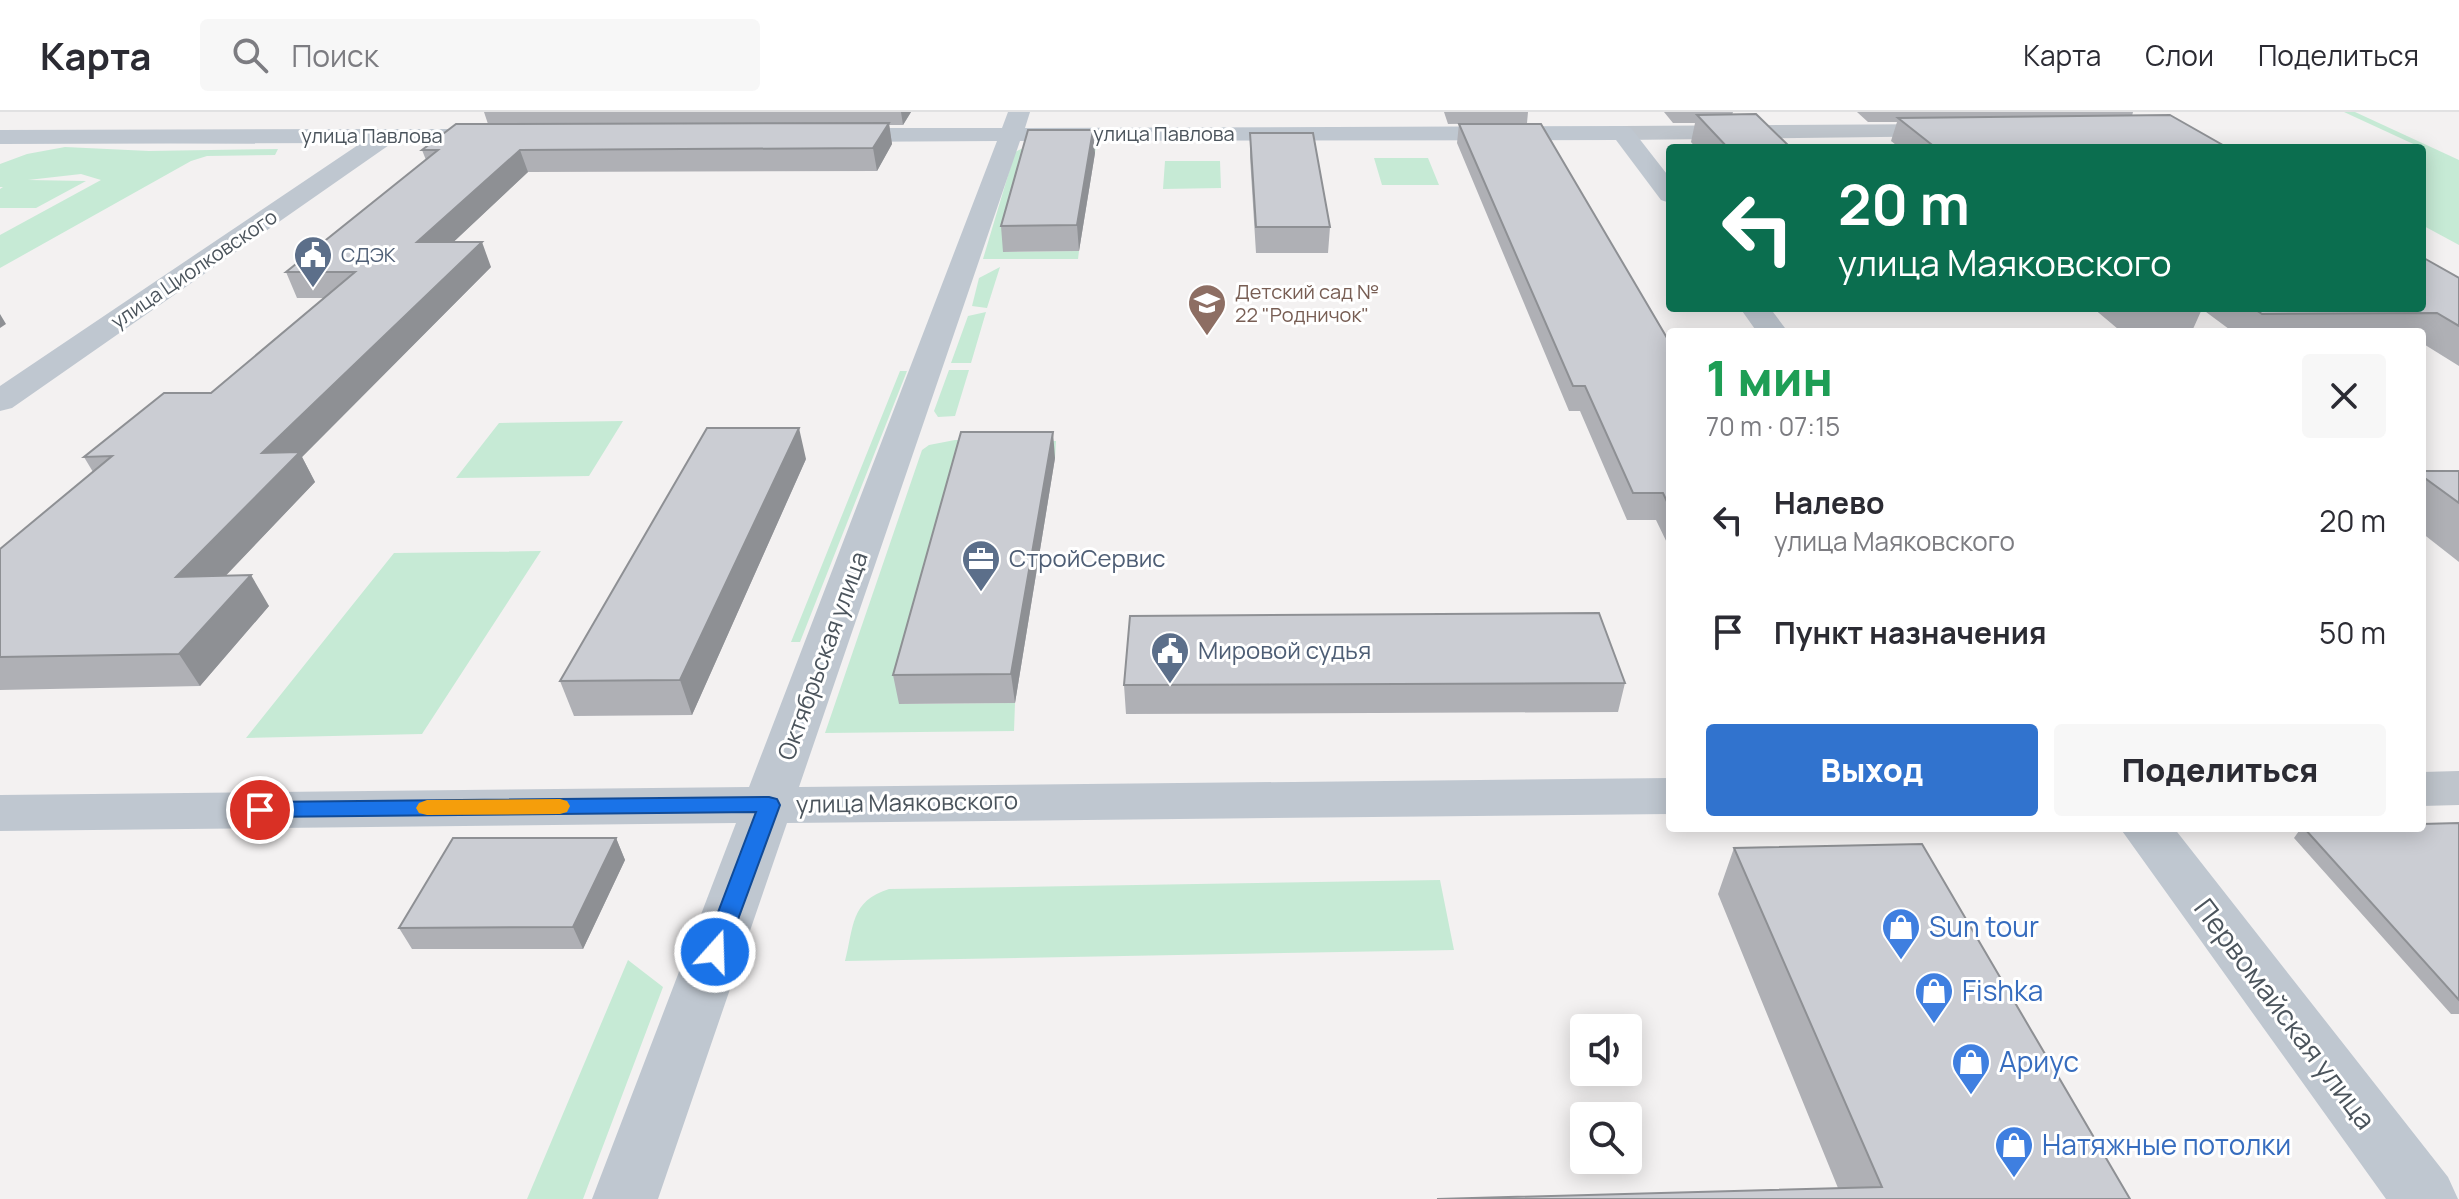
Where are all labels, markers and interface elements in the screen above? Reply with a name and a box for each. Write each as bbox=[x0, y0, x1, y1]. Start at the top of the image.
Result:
search box bbox=[200, 19, 760, 91]
text: Карта bbox=[40, 29, 152, 81]
icon: search bbox=[228, 33, 272, 77]
text: Поиск bbox=[292, 35, 379, 76]
text: Карта bbox=[2023, 36, 2101, 74]
text: Слои bbox=[2145, 36, 2214, 74]
text: Поделиться bbox=[2258, 36, 2419, 74]
street label: улица Павлова bbox=[1093, 120, 1235, 147]
street label: улица Павлова bbox=[301, 122, 443, 149]
text: 20 m bbox=[1838, 165, 1970, 242]
icon: left bbox=[1706, 176, 1810, 280]
street label: улица Циолковского bbox=[105, 203, 282, 334]
public building icon: СДЭК bbox=[292, 234, 334, 289]
text: улица Маяковского bbox=[1838, 238, 2172, 287]
place label: СДЭК bbox=[341, 241, 396, 268]
place label: Детский сад № 22 "Родничок" bbox=[1235, 278, 1379, 328]
school or university icon: Детский сад № 22 "Родничок" bbox=[1186, 282, 1228, 337]
text: 1 мин bbox=[1706, 345, 1833, 410]
button: close bbox=[2302, 354, 2386, 438]
text: 70 m · 07:15 bbox=[1706, 408, 1840, 444]
text: Налево bbox=[1774, 482, 1884, 523]
icon: left bbox=[1706, 498, 1750, 542]
text: 20 m bbox=[2319, 500, 2386, 541]
text: улица Маяковского bbox=[1774, 523, 2015, 559]
office icon: СтройСервис bbox=[960, 538, 1002, 593]
place label: СтройСервис bbox=[1009, 541, 1166, 574]
street label: Октябрьская улица bbox=[769, 547, 875, 764]
icon: arrive bbox=[1706, 610, 1750, 654]
text: Пункт назначения bbox=[1774, 612, 2047, 653]
text: 50 m bbox=[2319, 612, 2386, 653]
public building icon: Мировой судья bbox=[1149, 630, 1191, 685]
place label: Мировой судья bbox=[1198, 633, 1371, 666]
button: Выход bbox=[1706, 724, 2038, 816]
button: Поделиться bbox=[2054, 724, 2386, 816]
pin bbox=[226, 776, 294, 844]
street label: улица Маяковского bbox=[796, 783, 1018, 820]
icon: arrive bbox=[238, 788, 282, 832]
street label: Первомайская улица bbox=[2186, 890, 2385, 1137]
shop icon: Sun tour bbox=[1880, 906, 1922, 961]
place label: Sun tour bbox=[1929, 907, 2039, 945]
position arrow bbox=[673, 910, 757, 994]
shop icon: Fishka bbox=[1913, 970, 1955, 1025]
place label: Fishka bbox=[1962, 971, 2043, 1009]
map controls bbox=[1570, 1014, 1642, 1174]
button: sound bbox=[1570, 1014, 1642, 1086]
shop icon: Ариус bbox=[1950, 1041, 1992, 1096]
place label: Ариус bbox=[1999, 1042, 2079, 1080]
button: search bbox=[1570, 1102, 1642, 1174]
shop icon: Натяжные потолки bbox=[1993, 1124, 2035, 1179]
place label: Натяжные потолки bbox=[2042, 1125, 2291, 1163]

